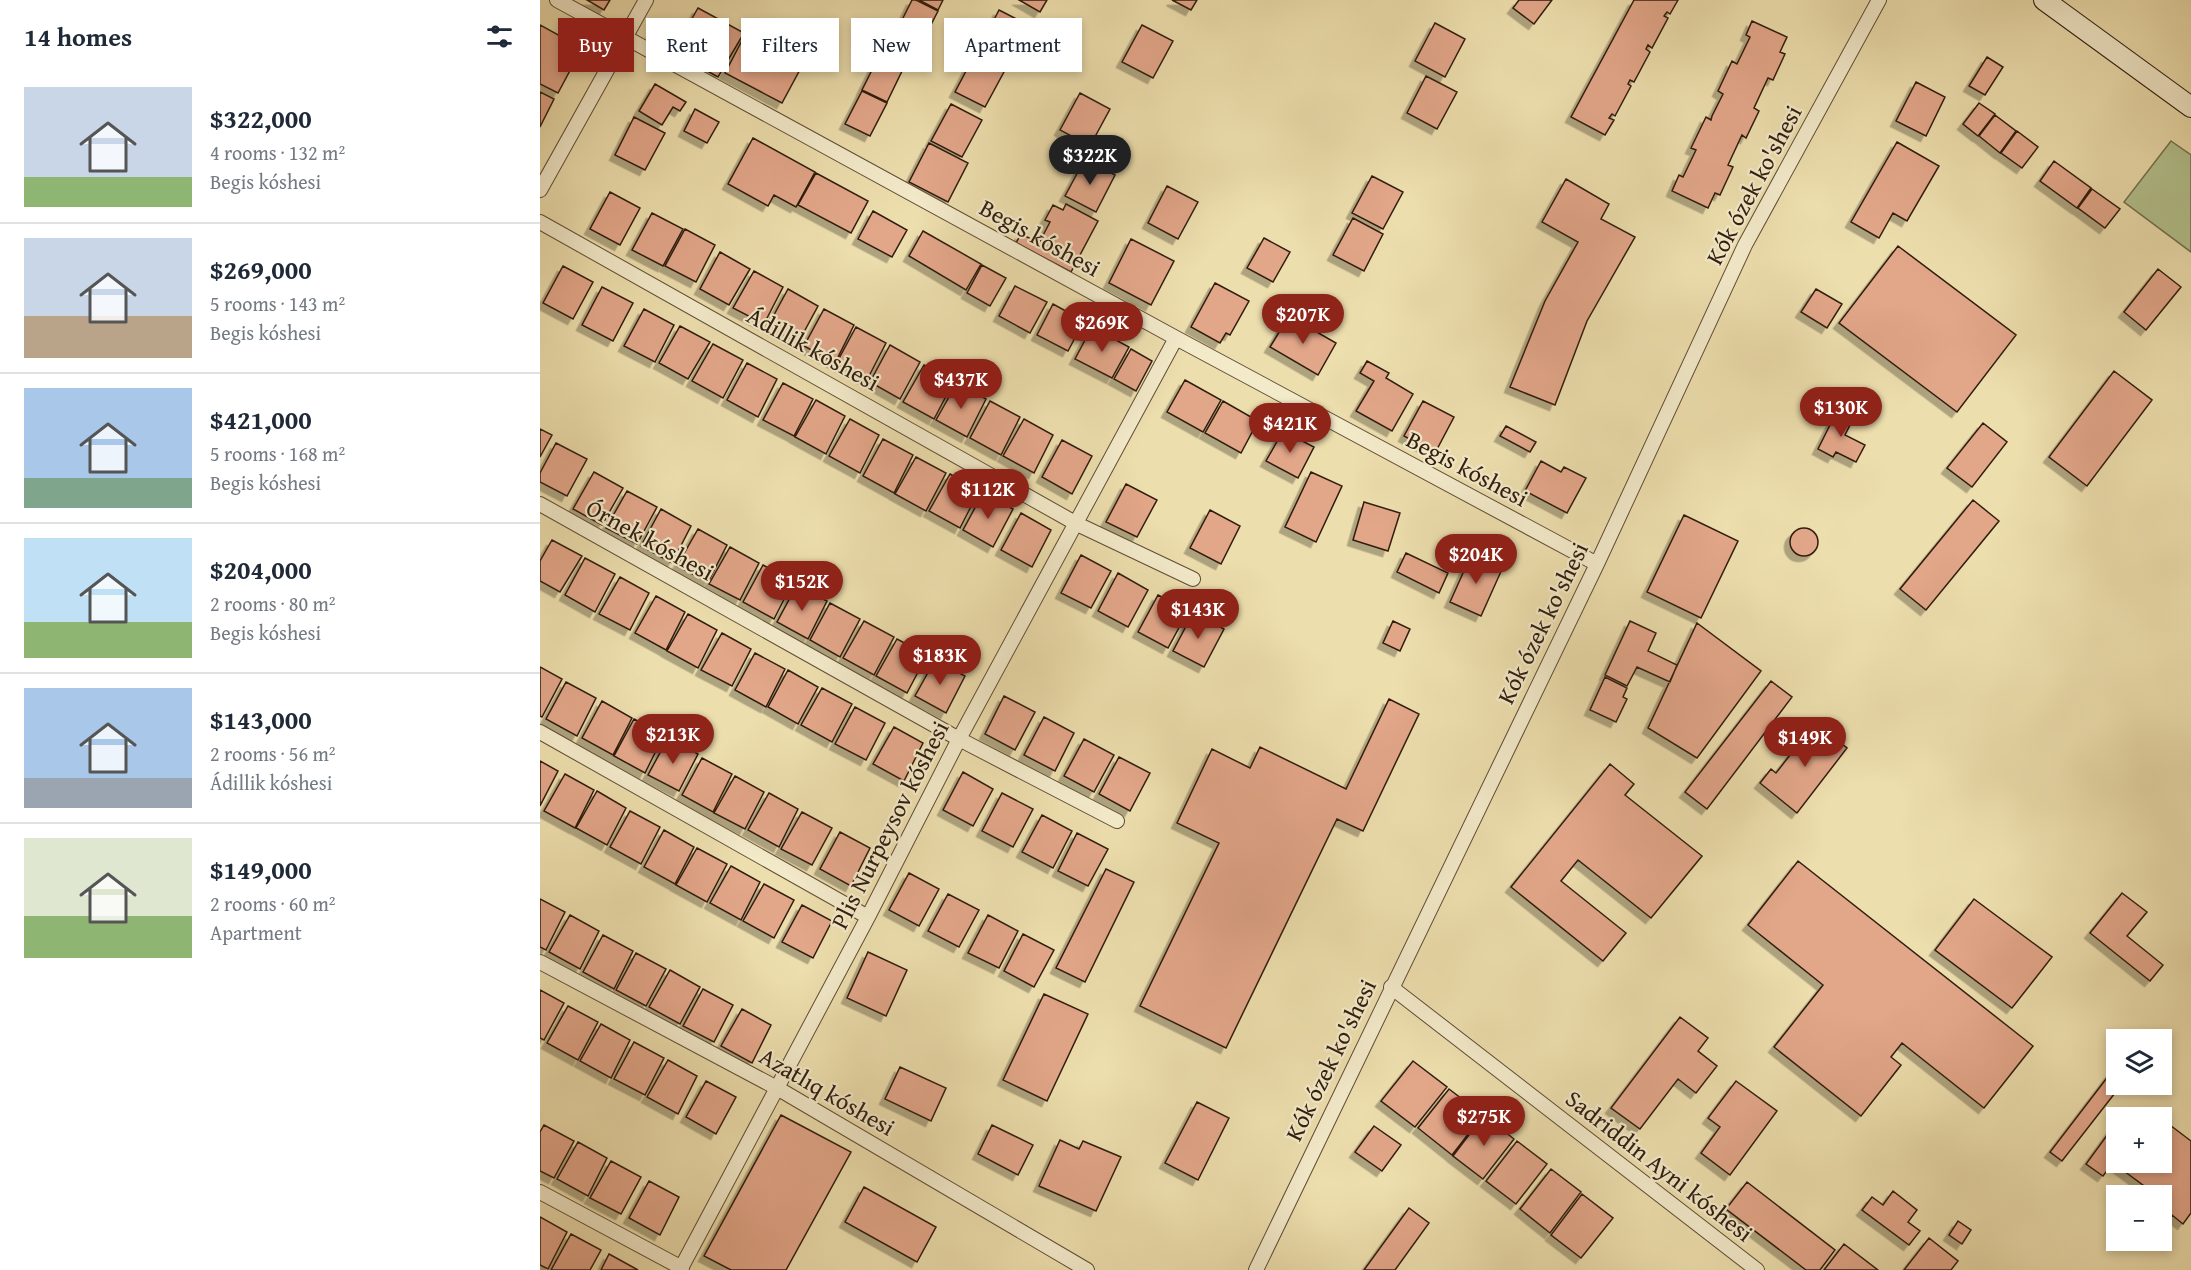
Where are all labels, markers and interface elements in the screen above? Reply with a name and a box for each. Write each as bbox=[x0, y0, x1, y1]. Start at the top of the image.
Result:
text: 14 homes bbox=[24, 17, 132, 56]
chip: Buy bbox=[558, 18, 634, 72]
chip: Rent bbox=[646, 18, 729, 72]
chip: Filters bbox=[741, 18, 839, 72]
chip: New bbox=[851, 18, 932, 72]
chip: Apartment bbox=[944, 18, 1082, 72]
icon: filters bbox=[483, 20, 516, 53]
text: $322,000 bbox=[210, 99, 312, 138]
street label: Kók ózek ko'shesi bbox=[1697, 99, 1810, 271]
icon: home bbox=[72, 111, 144, 183]
pin: $322K bbox=[1048, 135, 1132, 186]
text: 4 rooms · 132 m² bbox=[210, 138, 345, 167]
text: $322K bbox=[1063, 140, 1117, 169]
text: Begis kóshesi bbox=[210, 167, 321, 196]
street label: Begis kóshesi bbox=[973, 190, 1107, 285]
text: $269,000 bbox=[210, 250, 312, 289]
icon: home bbox=[72, 262, 144, 334]
text: 5 rooms · 143 m² bbox=[210, 289, 345, 318]
pin: $207K bbox=[1261, 294, 1345, 345]
street label: Ádillik kóshesi bbox=[741, 298, 886, 400]
text: $207K bbox=[1276, 299, 1330, 328]
pin: $269K bbox=[1060, 302, 1144, 353]
text: $269K bbox=[1075, 307, 1129, 336]
text: Begis kóshesi bbox=[210, 318, 321, 347]
pin: $437K bbox=[919, 359, 1003, 410]
text: $437K bbox=[934, 364, 988, 393]
pin: $130K bbox=[1799, 387, 1883, 438]
text: $130K bbox=[1814, 392, 1868, 421]
text: $421,000 bbox=[210, 400, 312, 439]
pin: $421K bbox=[1248, 403, 1332, 454]
text: $421K bbox=[1263, 408, 1317, 437]
icon: home bbox=[72, 412, 144, 484]
street label: Begis kóshesi bbox=[1400, 422, 1535, 515]
text: 5 rooms · 168 m² bbox=[210, 439, 345, 468]
text: Begis kóshesi bbox=[210, 468, 321, 497]
pin: $112K bbox=[946, 469, 1030, 520]
text: $112K bbox=[961, 474, 1015, 503]
street label: Órnek kóshesi bbox=[580, 490, 721, 589]
pin: $204K bbox=[1434, 534, 1518, 585]
street label: Kók ózek ko'shesi bbox=[1488, 536, 1597, 710]
text: $204K bbox=[1449, 539, 1503, 568]
text: $204,000 bbox=[210, 550, 312, 589]
pin: $152K bbox=[760, 561, 844, 612]
icon: home bbox=[72, 562, 144, 634]
text: $152K bbox=[775, 566, 829, 595]
text: 2 rooms · 80 m² bbox=[210, 589, 336, 618]
pin: $143K bbox=[1156, 589, 1240, 640]
text: $143K bbox=[1171, 594, 1225, 623]
text: Begis kóshesi bbox=[210, 618, 321, 647]
pin: $183K bbox=[898, 635, 982, 686]
text: $183K bbox=[913, 640, 967, 669]
text: $143,000 bbox=[210, 700, 312, 739]
icon: home bbox=[72, 712, 144, 784]
pin: $213K bbox=[631, 714, 715, 765]
street label: Plis Nurpeysov kóshesi bbox=[822, 714, 957, 935]
pin: $149K bbox=[1763, 717, 1847, 768]
text: $213K bbox=[646, 719, 700, 748]
text: $149K bbox=[1778, 722, 1832, 751]
text: 2 rooms · 56 m² bbox=[210, 739, 336, 768]
text: Ádillik kóshesi bbox=[210, 768, 332, 797]
text: $149,000 bbox=[210, 850, 312, 889]
icon: home bbox=[72, 862, 144, 934]
text: 2 rooms · 60 m² bbox=[210, 889, 336, 918]
text: Apartment bbox=[210, 918, 302, 947]
street label: Kók ózek ko'shesi bbox=[1276, 973, 1385, 1147]
map controls bbox=[2106, 1029, 2172, 1251]
button: layers bbox=[2106, 1029, 2172, 1095]
street label: Azatlıq kóshesi bbox=[753, 1039, 902, 1145]
street label: Sadriddin Ayni kóshesi bbox=[1558, 1081, 1761, 1250]
pin: $275K bbox=[1442, 1096, 1526, 1147]
text: $275K bbox=[1457, 1101, 1511, 1130]
button: + bbox=[2106, 1107, 2172, 1173]
button: − bbox=[2106, 1185, 2172, 1251]

